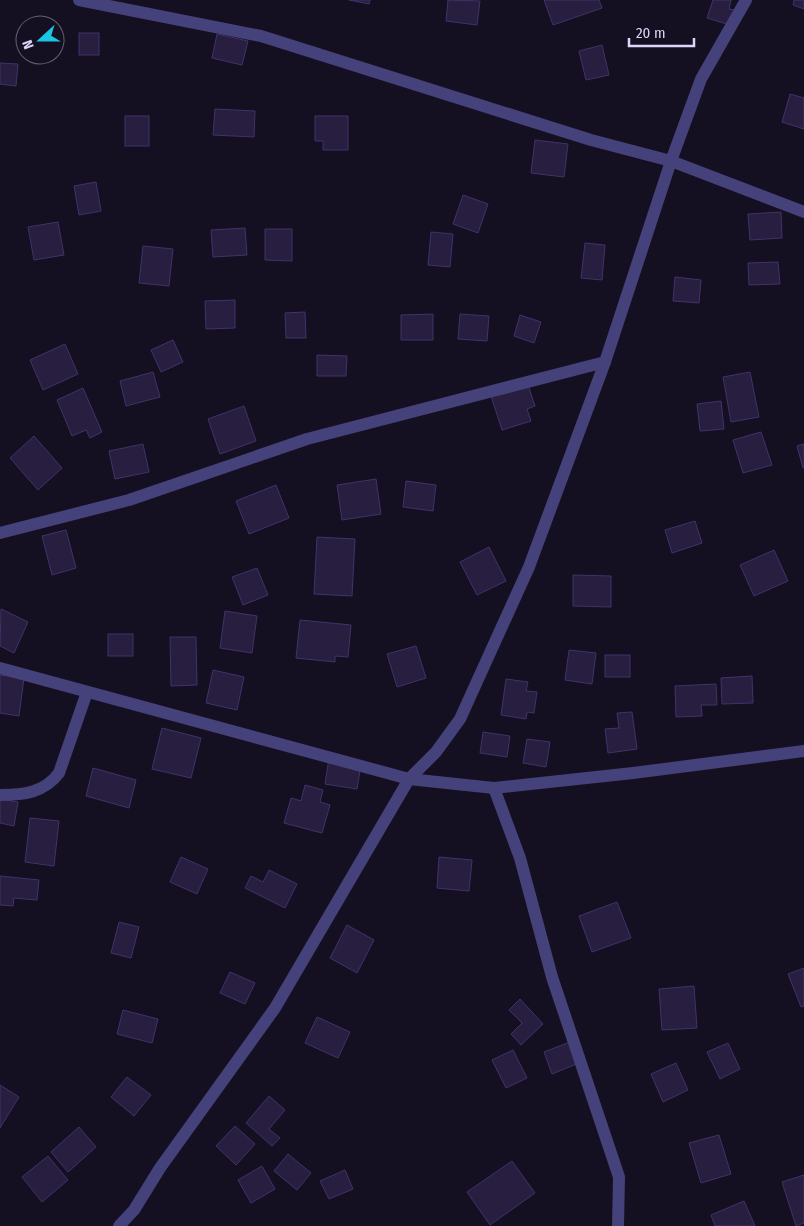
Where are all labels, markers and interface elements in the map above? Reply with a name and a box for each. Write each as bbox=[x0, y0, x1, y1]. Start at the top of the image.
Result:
north arrow bbox=[15, 15, 65, 65]
scale bar bbox=[629, 15, 694, 47]
text: 20 m bbox=[636, 24, 666, 42]
text: N bbox=[19, 38, 38, 51]

